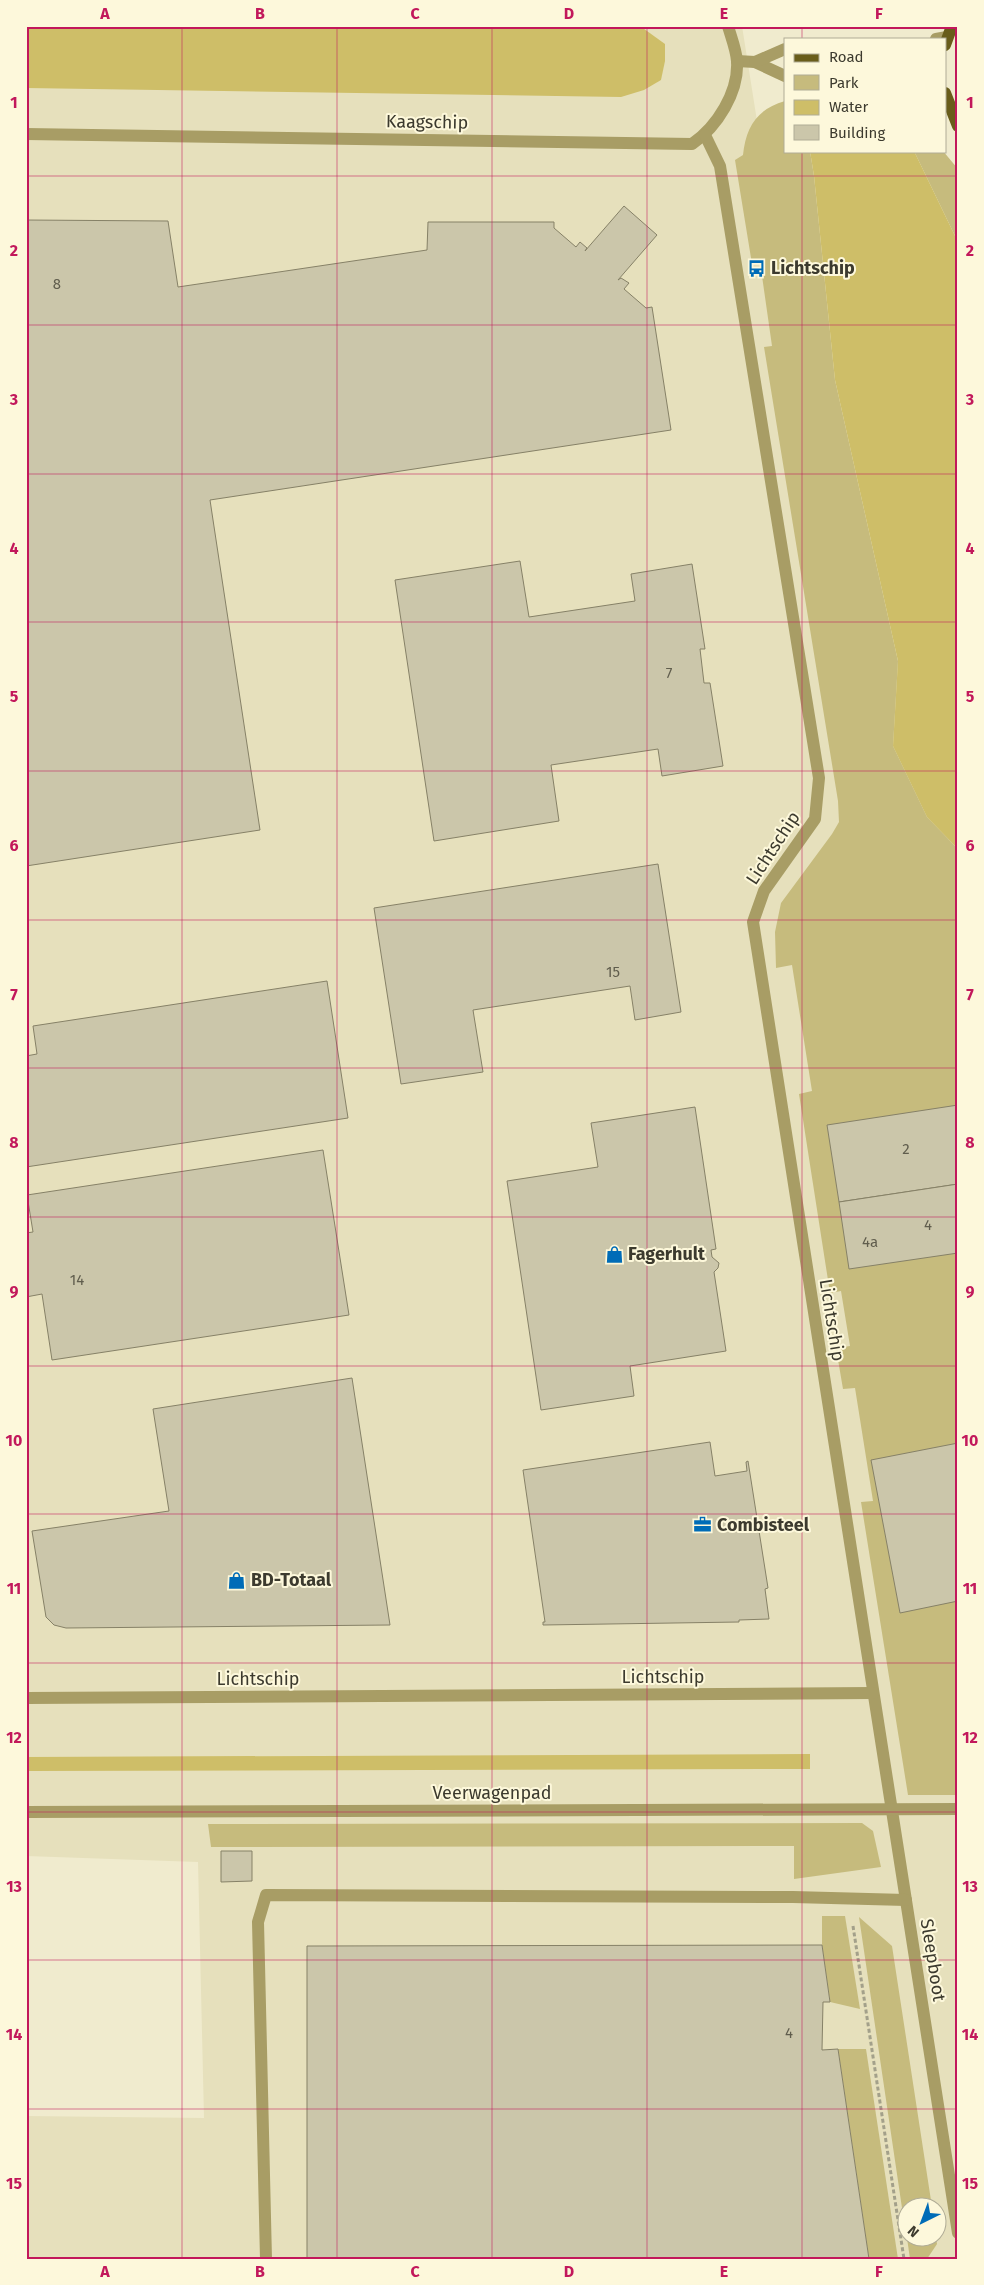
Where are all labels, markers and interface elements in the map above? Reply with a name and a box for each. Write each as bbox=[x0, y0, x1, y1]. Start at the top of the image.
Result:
text: A bbox=[99, 4, 110, 23]
text: B bbox=[255, 4, 265, 23]
text: C bbox=[410, 4, 420, 23]
text: D bbox=[564, 4, 574, 23]
text: E bbox=[720, 4, 728, 23]
text: F bbox=[875, 4, 883, 23]
legend bbox=[784, 38, 946, 152]
text: Road bbox=[829, 48, 864, 66]
text: Park bbox=[829, 74, 859, 92]
text: 1 bbox=[10, 93, 18, 112]
text: 1 bbox=[966, 93, 974, 112]
text: Water bbox=[829, 98, 868, 116]
street label: Kaagschip bbox=[386, 110, 468, 134]
text: Building bbox=[829, 124, 885, 142]
text: 2 bbox=[10, 241, 18, 260]
text: 2 bbox=[966, 241, 974, 260]
place label: Lichtschip bbox=[771, 257, 855, 279]
bus stop icon: Lichtschip bbox=[747, 258, 767, 278]
house number: 8 bbox=[53, 275, 61, 293]
text: 3 bbox=[9, 390, 18, 409]
text: 3 bbox=[965, 390, 974, 409]
text: 4 bbox=[9, 539, 19, 558]
text: 4 bbox=[965, 539, 975, 558]
house number: 7 bbox=[666, 664, 673, 682]
text: 5 bbox=[10, 687, 19, 706]
text: 5 bbox=[966, 687, 975, 706]
street label: Lichtschip bbox=[741, 807, 805, 889]
text: 6 bbox=[9, 836, 19, 855]
text: 6 bbox=[965, 836, 975, 855]
house number: 15 bbox=[606, 963, 620, 981]
text: 7 bbox=[10, 985, 18, 1004]
text: 7 bbox=[966, 985, 974, 1004]
text: 8 bbox=[9, 1133, 19, 1152]
text: 8 bbox=[965, 1133, 975, 1152]
house number: 2 bbox=[902, 1140, 910, 1158]
house number: 4 bbox=[924, 1216, 932, 1234]
house number: 4a bbox=[862, 1233, 878, 1251]
place label: Fagerhult bbox=[628, 1243, 706, 1265]
shop icon: Fagerhult bbox=[604, 1244, 624, 1264]
house number: 14 bbox=[70, 1271, 84, 1289]
street label: Lichtschip bbox=[815, 1277, 849, 1363]
text: 9 bbox=[10, 1282, 19, 1301]
text: 9 bbox=[966, 1282, 975, 1301]
text: 10 bbox=[6, 1431, 22, 1450]
text: 10 bbox=[962, 1431, 978, 1450]
place label: Combisteel bbox=[717, 1514, 810, 1536]
office icon: Combisteel bbox=[693, 1515, 713, 1535]
place label: BD-Totaal bbox=[251, 1569, 332, 1591]
shop icon: BD-Totaal bbox=[227, 1570, 247, 1590]
text: 11 bbox=[7, 1579, 21, 1598]
text: 11 bbox=[963, 1579, 977, 1598]
street label: Lichtschip bbox=[621, 1666, 705, 1688]
street label: Lichtschip bbox=[216, 1668, 300, 1690]
text: 12 bbox=[6, 1728, 22, 1747]
text: 12 bbox=[962, 1728, 978, 1747]
street label: Veerwagenpad bbox=[433, 1782, 551, 1804]
text: 13 bbox=[6, 1877, 22, 1896]
text: 13 bbox=[962, 1877, 978, 1896]
street label: Sleepboot bbox=[916, 1917, 950, 2003]
house number: 4 bbox=[785, 2024, 793, 2042]
text: 14 bbox=[6, 2025, 22, 2044]
text: 14 bbox=[962, 2025, 978, 2044]
text: 15 bbox=[6, 2174, 22, 2193]
text: 15 bbox=[962, 2174, 978, 2193]
north arrow bbox=[896, 2198, 946, 2248]
text: N bbox=[904, 2222, 923, 2241]
text: A bbox=[99, 2262, 110, 2281]
text: B bbox=[255, 2262, 265, 2281]
text: C bbox=[410, 2262, 420, 2281]
text: D bbox=[564, 2262, 574, 2281]
text: E bbox=[720, 2262, 728, 2281]
text: F bbox=[875, 2262, 883, 2281]

